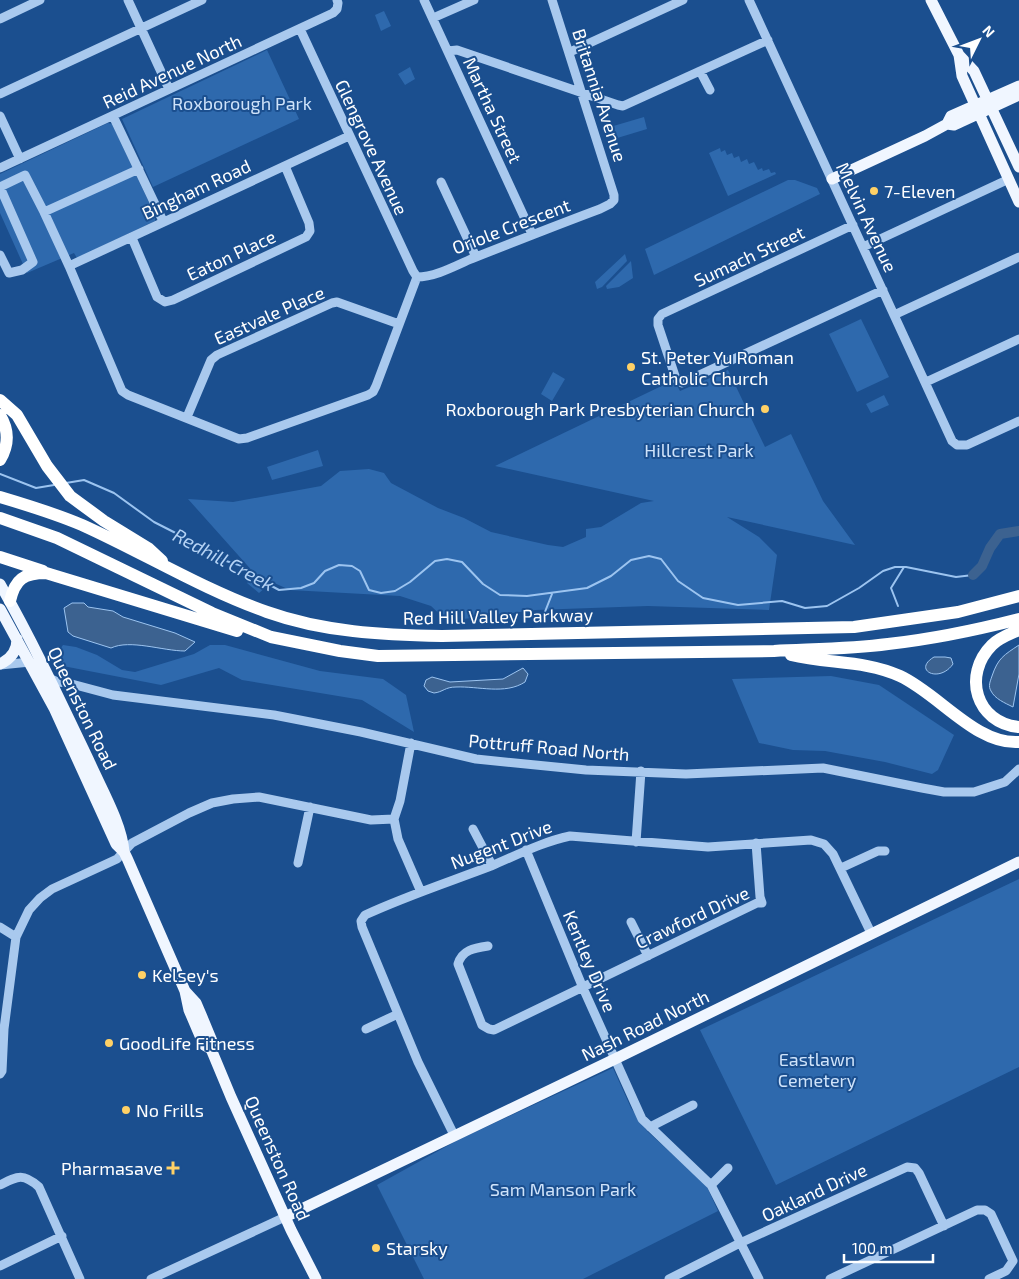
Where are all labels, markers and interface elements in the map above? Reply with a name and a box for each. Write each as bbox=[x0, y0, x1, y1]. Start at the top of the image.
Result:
north arrow bbox=[954, 15, 1004, 65]
text: N bbox=[979, 22, 999, 40]
street label: Britannia Avenue bbox=[568, 26, 632, 164]
street label: Reid Avenue North bbox=[99, 29, 245, 113]
street label: Martha Street bbox=[459, 54, 527, 166]
street label: Glengrove Avenue bbox=[331, 76, 413, 218]
park label: Roxborough Park bbox=[172, 92, 312, 114]
street label: Bingham Road bbox=[138, 154, 254, 224]
street label: Melvin Avenue bbox=[832, 159, 902, 275]
place label: 7-Eleven bbox=[884, 180, 956, 202]
marker: 7-Eleven bbox=[868, 185, 880, 197]
street label: Oriole Crescent bbox=[449, 193, 573, 259]
street label: Sumach Street bbox=[690, 221, 808, 291]
street label: Eaton Place bbox=[183, 225, 279, 285]
street label: Eastvale Place bbox=[210, 281, 328, 349]
place label: St. Peter Yu Roman Catholic Church bbox=[641, 346, 794, 389]
marker: St. Peter Yu Roman Catholic Church bbox=[625, 361, 637, 373]
place label: Roxborough Park Presbyterian Church bbox=[445, 398, 755, 420]
marker: Roxborough Park Presbyterian Church bbox=[759, 403, 771, 415]
park label: Hillcrest Park bbox=[644, 439, 754, 461]
water label: Redhill Creek bbox=[169, 523, 279, 595]
street label: Red Hill Valley Parkway bbox=[403, 603, 594, 629]
street label: Queenston Road bbox=[44, 643, 122, 773]
street label: Pottruff Road North bbox=[468, 729, 630, 765]
street label: Nugent Drive bbox=[447, 815, 555, 873]
street label: Crawford Drive bbox=[632, 881, 752, 953]
street label: Kentley Drive bbox=[559, 907, 621, 1015]
place label: Kelsey's bbox=[152, 964, 219, 986]
marker: Kelsey's bbox=[136, 969, 148, 981]
street label: Nash Road North bbox=[578, 985, 712, 1065]
place label: GoodLife Fitness bbox=[119, 1032, 255, 1054]
marker: GoodLife Fitness bbox=[103, 1037, 115, 1049]
park label: Eastlawn Cemetery bbox=[778, 1048, 857, 1091]
street label: Queenston Road bbox=[241, 1092, 315, 1224]
place label: No Frills bbox=[136, 1099, 204, 1121]
marker: No Frills bbox=[120, 1104, 132, 1116]
place label: Pharmasave bbox=[61, 1157, 163, 1179]
street label: Oakland Drive bbox=[758, 1158, 870, 1226]
marker: Pharmasave bbox=[167, 1162, 179, 1174]
park label: Sam Manson Park bbox=[490, 1178, 636, 1200]
scale bar bbox=[844, 1232, 933, 1264]
place label: Starsky bbox=[386, 1237, 448, 1259]
text: 100 m bbox=[852, 1239, 893, 1257]
marker: Starsky bbox=[370, 1242, 382, 1254]

